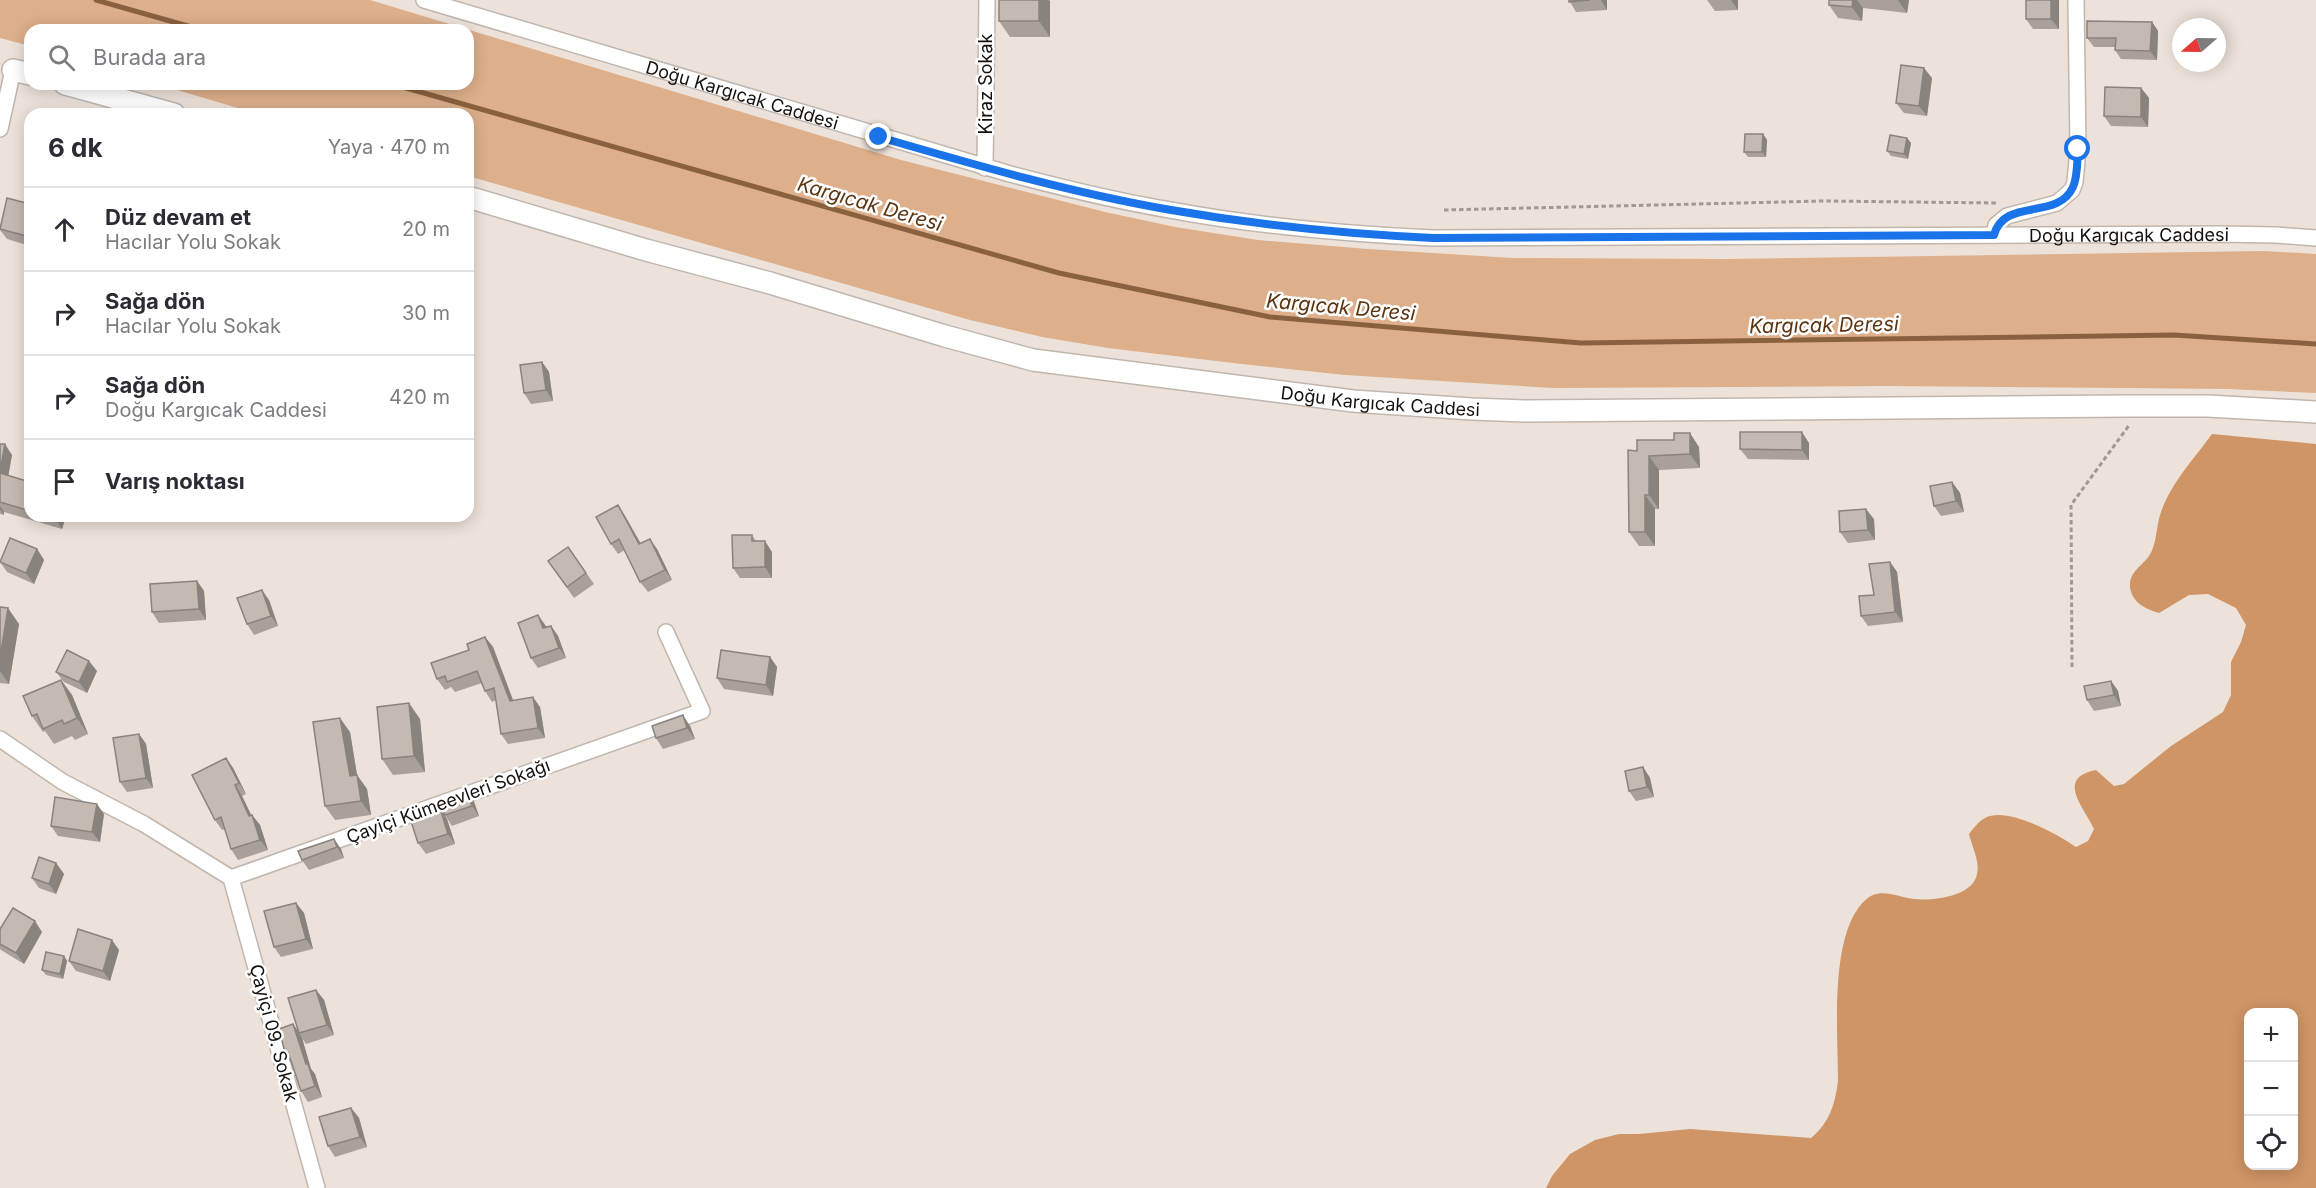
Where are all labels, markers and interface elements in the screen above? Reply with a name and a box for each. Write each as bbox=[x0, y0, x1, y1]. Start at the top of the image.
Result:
north arrow bbox=[2172, 18, 2226, 72]
search box bbox=[24, 24, 474, 90]
street label: Kiraz Sokak bbox=[975, 33, 996, 134]
icon: search bbox=[45, 41, 78, 74]
text: Burada ara bbox=[93, 44, 206, 70]
street label: Doğu Kargıcak Caddesi bbox=[643, 56, 841, 133]
route end bbox=[865, 123, 891, 149]
text: 6 dk bbox=[48, 132, 103, 163]
text: Yaya · 470 m bbox=[328, 135, 450, 159]
route start bbox=[2064, 135, 2090, 161]
water label: Kargıcak Deresi bbox=[795, 172, 946, 236]
text: Düz devam et bbox=[105, 204, 251, 230]
icon: ahead bbox=[48, 213, 81, 246]
text: 20 m bbox=[402, 217, 450, 241]
street label: Doğu Kargıcak Caddesi bbox=[2029, 223, 2229, 245]
text: Hacılar Yolu Sokak bbox=[105, 230, 281, 254]
text: Sağa dön bbox=[105, 288, 205, 314]
water label: Kargıcak Deresi bbox=[1265, 289, 1418, 326]
icon: right bbox=[48, 297, 81, 330]
text: 30 m bbox=[402, 301, 450, 325]
water label: Kargıcak Deresi bbox=[1749, 312, 1900, 338]
text: Hacılar Yolu Sokak bbox=[105, 314, 281, 338]
text: Sağa dön bbox=[105, 372, 205, 398]
icon: right bbox=[48, 381, 81, 414]
street label: Doğu Kargıcak Caddesi bbox=[1280, 381, 1480, 420]
text: 420 m bbox=[389, 385, 450, 409]
text: Doğu Kargıcak Caddesi bbox=[105, 398, 327, 422]
icon: arrive bbox=[48, 465, 81, 498]
text: Varış noktası bbox=[105, 468, 245, 494]
street label: Çayiçi Kümeevleri Sokağı bbox=[343, 754, 553, 848]
street label: Çayiçi 09. Sokak bbox=[246, 962, 303, 1104]
map controls bbox=[2244, 1008, 2298, 1170]
button: + bbox=[2244, 1008, 2298, 1062]
button: − bbox=[2244, 1062, 2298, 1116]
button: locate bbox=[2244, 1116, 2298, 1170]

